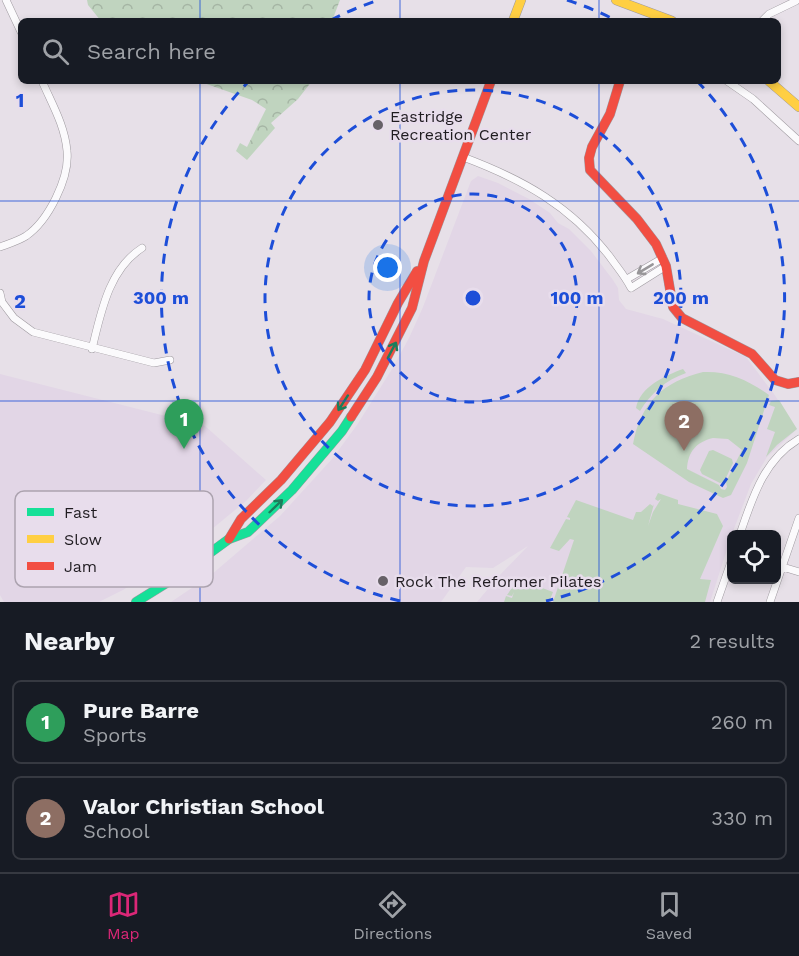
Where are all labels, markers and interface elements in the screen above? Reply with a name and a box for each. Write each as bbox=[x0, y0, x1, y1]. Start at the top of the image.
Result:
search box bbox=[18, 18, 781, 84]
icon: search bbox=[39, 35, 72, 68]
text: Search here bbox=[87, 39, 216, 64]
text: 1 bbox=[16, 88, 24, 112]
place label: Eastridge Recreation Center bbox=[390, 107, 532, 144]
marker: Eastridge Recreation Center bbox=[371, 118, 385, 132]
your location bbox=[373, 253, 402, 282]
one-way arrow bbox=[637, 263, 654, 275]
text: 300 m bbox=[133, 287, 189, 308]
text: 100 m bbox=[550, 287, 604, 308]
text: 200 m bbox=[653, 287, 709, 308]
centre of rings bbox=[463, 288, 483, 308]
text: 2 bbox=[14, 289, 26, 313]
one-way arrow bbox=[387, 342, 398, 360]
one-way arrow bbox=[337, 394, 349, 411]
pin: 1 bbox=[164, 400, 204, 449]
pin: 2 bbox=[664, 402, 704, 451]
legend bbox=[15, 491, 213, 587]
one-way arrow bbox=[268, 498, 283, 513]
text: Fast bbox=[64, 503, 97, 522]
text: Slow bbox=[64, 530, 102, 549]
map controls bbox=[727, 530, 781, 584]
button: locate bbox=[727, 530, 781, 584]
text: Jam bbox=[64, 557, 97, 576]
place label: Rock The Reformer Pilates bbox=[395, 572, 601, 591]
marker: Rock The Reformer Pilates bbox=[376, 574, 390, 588]
text: Nearby bbox=[24, 626, 115, 656]
text: 2 results bbox=[690, 629, 775, 653]
text: Pure Barre bbox=[83, 698, 199, 723]
text: 1 bbox=[41, 710, 50, 734]
text: 260 m bbox=[711, 710, 773, 734]
text: Sports bbox=[83, 723, 147, 747]
text: Valor Christian School bbox=[83, 794, 324, 819]
text: 2 bbox=[40, 806, 51, 830]
text: 330 m bbox=[711, 806, 773, 830]
text: School bbox=[83, 819, 150, 843]
tab: Map bbox=[107, 888, 140, 943]
tab: Directions bbox=[353, 888, 432, 943]
tab: Saved bbox=[646, 888, 692, 943]

